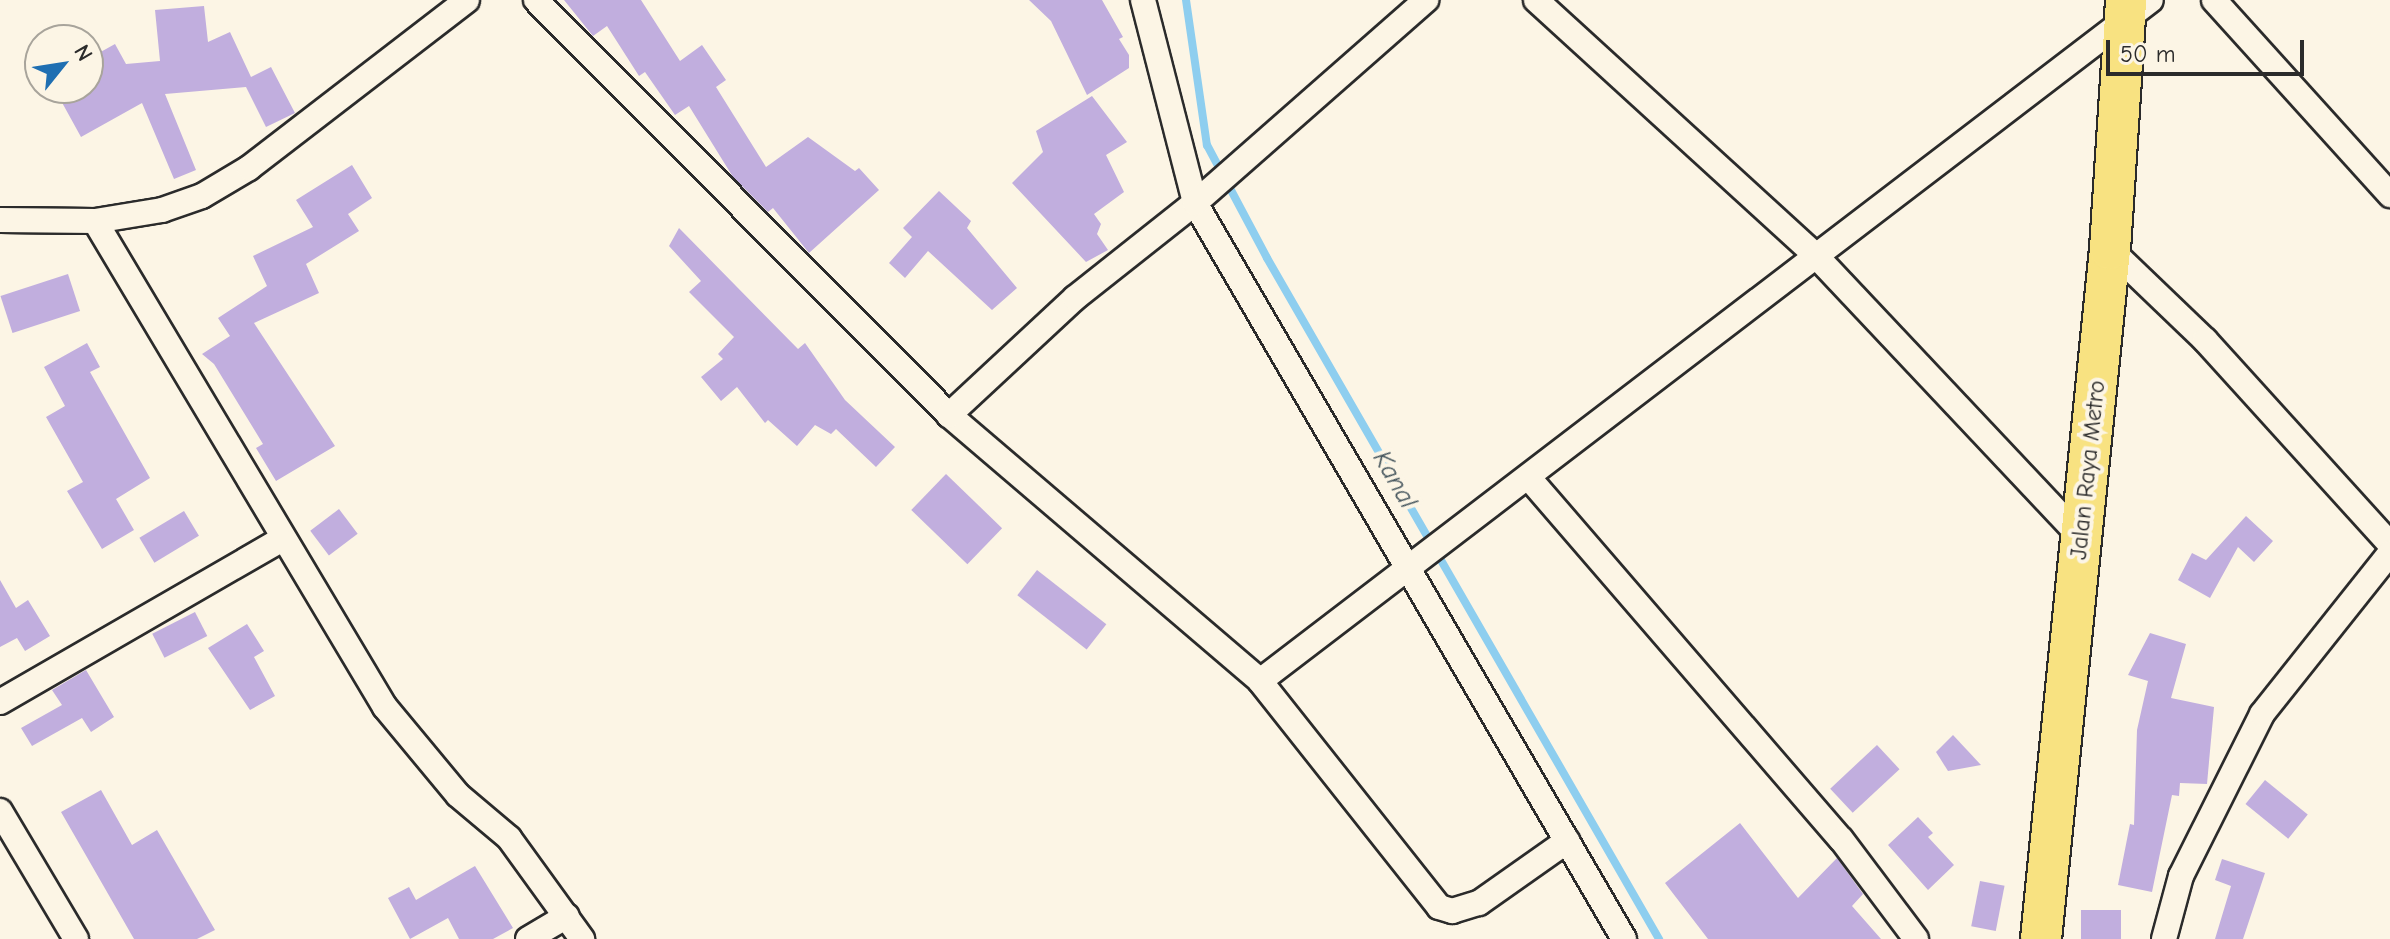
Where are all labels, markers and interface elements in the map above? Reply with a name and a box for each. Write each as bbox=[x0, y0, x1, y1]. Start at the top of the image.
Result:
north arrow bbox=[24, 24, 104, 104]
scale bar bbox=[2110, 24, 2308, 74]
text: N bbox=[68, 40, 98, 66]
text: 50 m bbox=[2120, 40, 2176, 68]
street label: Jalan Raya Metro bbox=[2064, 379, 2112, 561]
water label: Kanal bbox=[1365, 446, 1423, 514]

